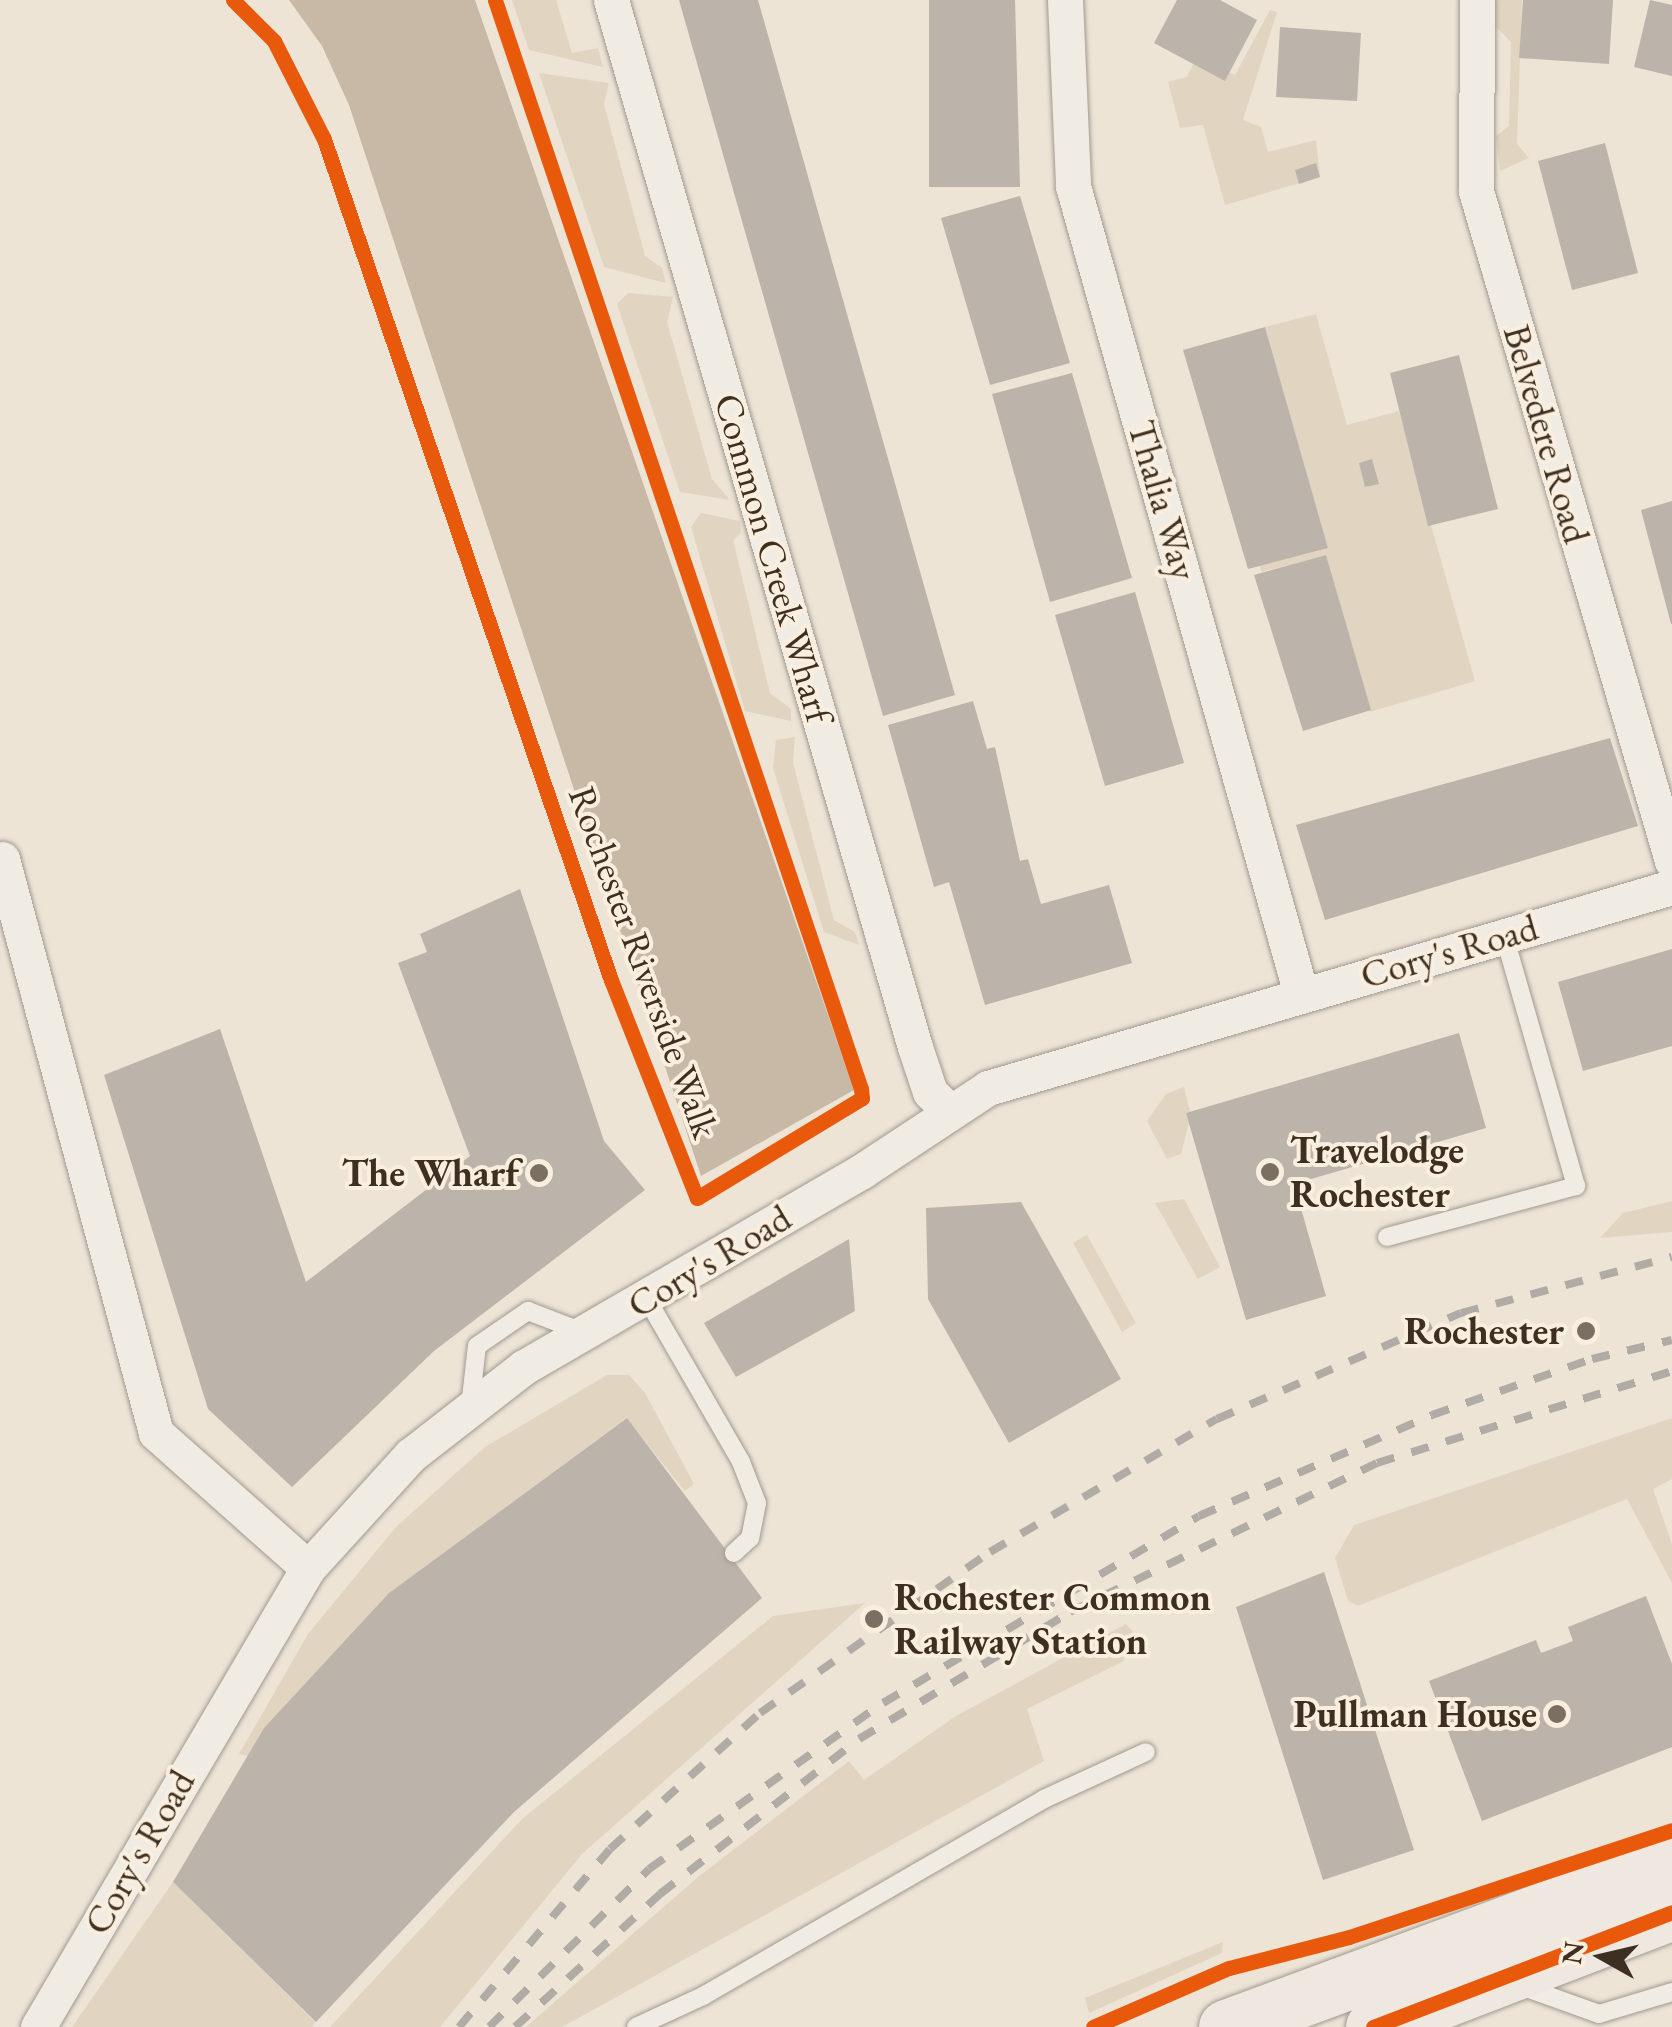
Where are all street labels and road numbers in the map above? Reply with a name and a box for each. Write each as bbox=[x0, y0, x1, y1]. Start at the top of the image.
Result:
street label: Belvedere Road bbox=[1494, 320, 1600, 548]
street label: Common Creek Wharf bbox=[705, 388, 843, 728]
street label: Thalia Way bbox=[1119, 415, 1207, 585]
street label: Rochester Riverside Walk bbox=[559, 780, 729, 1144]
street label: Cory's Road bbox=[1355, 904, 1543, 998]
street label: Cory's Road bbox=[619, 1195, 799, 1327]
street label: Cory's Road bbox=[74, 1762, 204, 1942]

